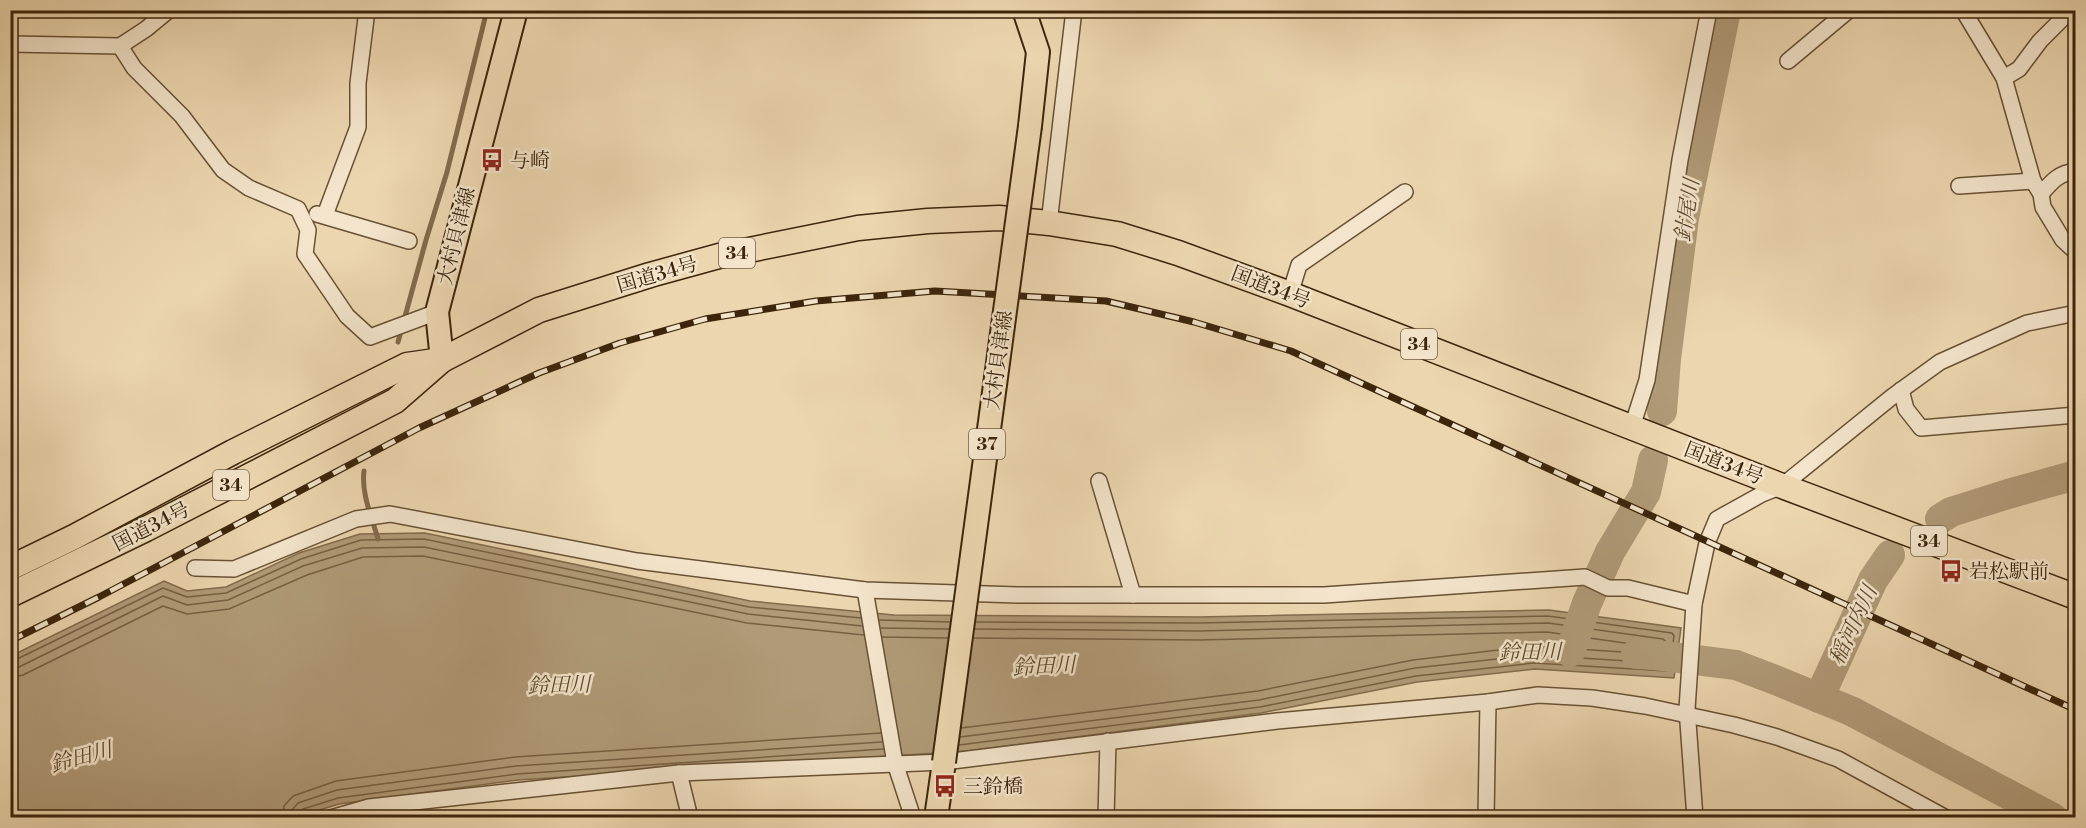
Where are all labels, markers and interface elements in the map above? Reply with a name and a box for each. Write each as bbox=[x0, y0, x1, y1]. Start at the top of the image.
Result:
bus stop icon: 与崎 bbox=[479, 147, 505, 173]
place label: 与崎 bbox=[510, 149, 550, 174]
water label: 針尾川 bbox=[1670, 175, 1706, 243]
street label: 大村貝津線 bbox=[433, 185, 482, 288]
road number: 34 bbox=[719, 238, 755, 268]
street label: 国道34号 bbox=[614, 252, 701, 299]
street label: 国道34号 bbox=[1227, 262, 1314, 315]
street label: 大村貝津線 bbox=[980, 309, 1019, 411]
road number: 34 bbox=[1401, 329, 1437, 359]
road number: 37 bbox=[969, 429, 1005, 459]
street label: 国道34号 bbox=[1680, 438, 1767, 491]
road number: 34 bbox=[213, 470, 249, 500]
street label: 国道34号 bbox=[109, 497, 194, 557]
road number: 34 bbox=[1911, 526, 1947, 556]
bus stop icon: 岩松駅前 bbox=[1938, 558, 1964, 584]
place label: 岩松駅前 bbox=[1969, 560, 2049, 585]
water label: 稲河内川 bbox=[1824, 580, 1884, 669]
water label: 鈴田川 bbox=[1498, 639, 1564, 667]
water label: 鈴田川 bbox=[1012, 652, 1078, 682]
water label: 鈴田川 bbox=[527, 672, 593, 700]
water label: 鈴田川 bbox=[47, 737, 117, 779]
bus stop icon: 三鈴橋 bbox=[932, 773, 958, 799]
place label: 三鈴橋 bbox=[963, 775, 1023, 800]

